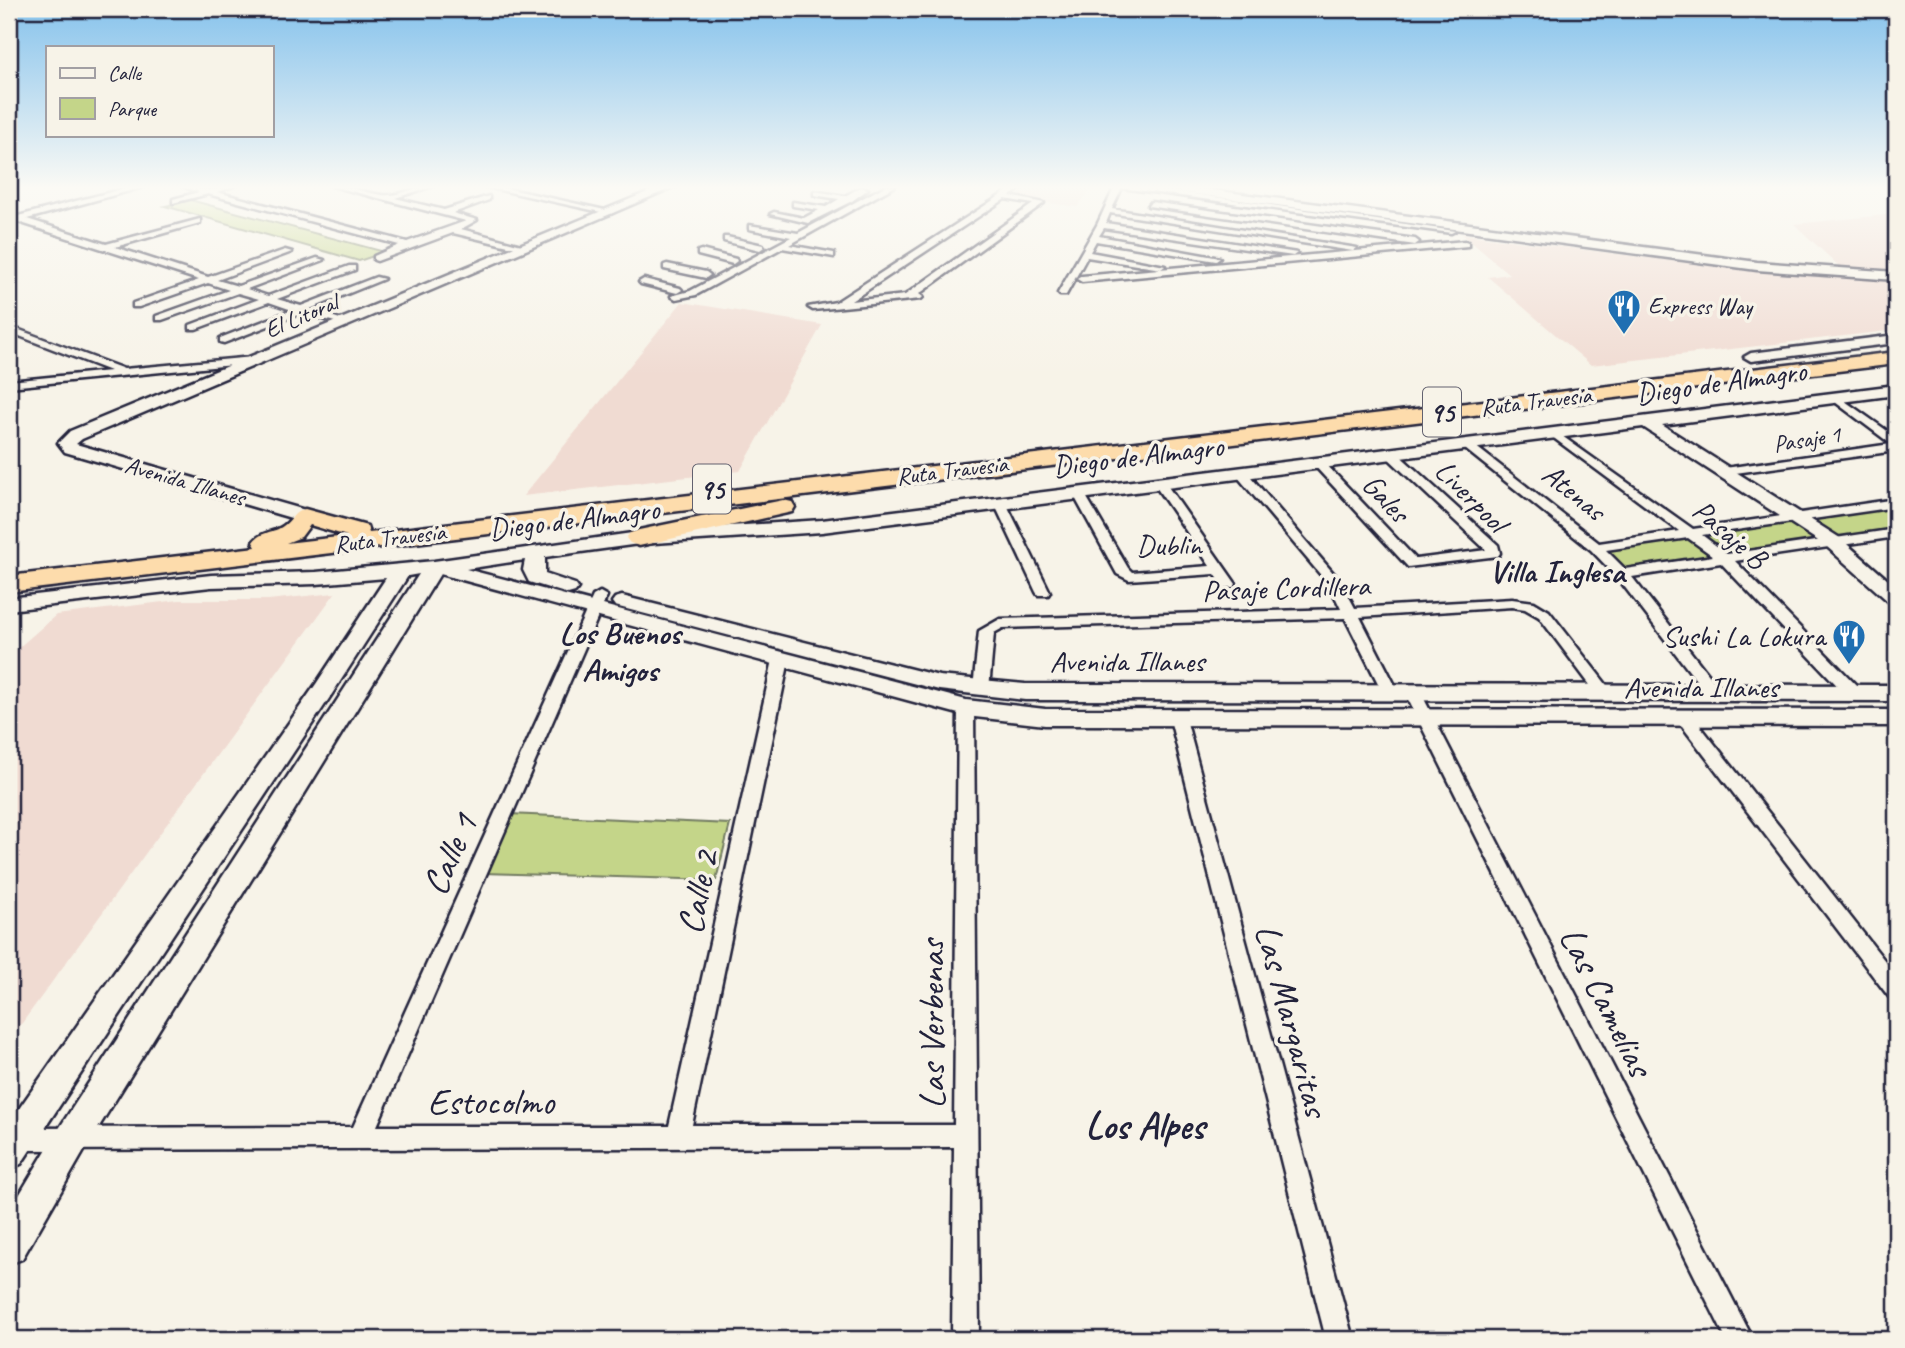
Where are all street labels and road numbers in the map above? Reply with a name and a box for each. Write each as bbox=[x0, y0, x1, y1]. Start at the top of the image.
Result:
street label: El Litoral bbox=[260, 286, 346, 345]
street label: Diego de Almagro bbox=[1633, 351, 1810, 413]
street label: Ruta Travesía bbox=[1479, 379, 1595, 423]
road number: 95 bbox=[1423, 388, 1461, 436]
street label: Pasaje 1 bbox=[1771, 419, 1844, 459]
street label: Diego de Almagro bbox=[1051, 427, 1227, 485]
street label: Ruta Travesía bbox=[895, 448, 1011, 492]
street label: Avenida Illanes bbox=[122, 450, 251, 513]
street label: Liverpool bbox=[1427, 452, 1519, 544]
street label: Atenas bbox=[1535, 455, 1616, 531]
road number: 95 bbox=[693, 464, 731, 514]
street label: Gales bbox=[1354, 466, 1420, 532]
street label: Diego de Almagro bbox=[487, 490, 663, 548]
street label: Pasaje B bbox=[1685, 491, 1777, 578]
street label: Ruta Travesía bbox=[333, 516, 449, 560]
street label: Dublin bbox=[1136, 526, 1203, 564]
street label: Pasaje Cordillera bbox=[1201, 566, 1372, 610]
street label: Avenida Illanes bbox=[1050, 642, 1207, 680]
street label: Avenida Illanes bbox=[1624, 668, 1781, 706]
street label: Calle 1 bbox=[411, 804, 489, 902]
street label: Calle 2 bbox=[666, 843, 730, 938]
street label: Las Margaritas bbox=[1244, 919, 1342, 1124]
street label: Las Camelias bbox=[1549, 919, 1666, 1087]
street label: Las Verbenas bbox=[908, 937, 955, 1109]
street label: Estocolmo bbox=[428, 1078, 556, 1125]

